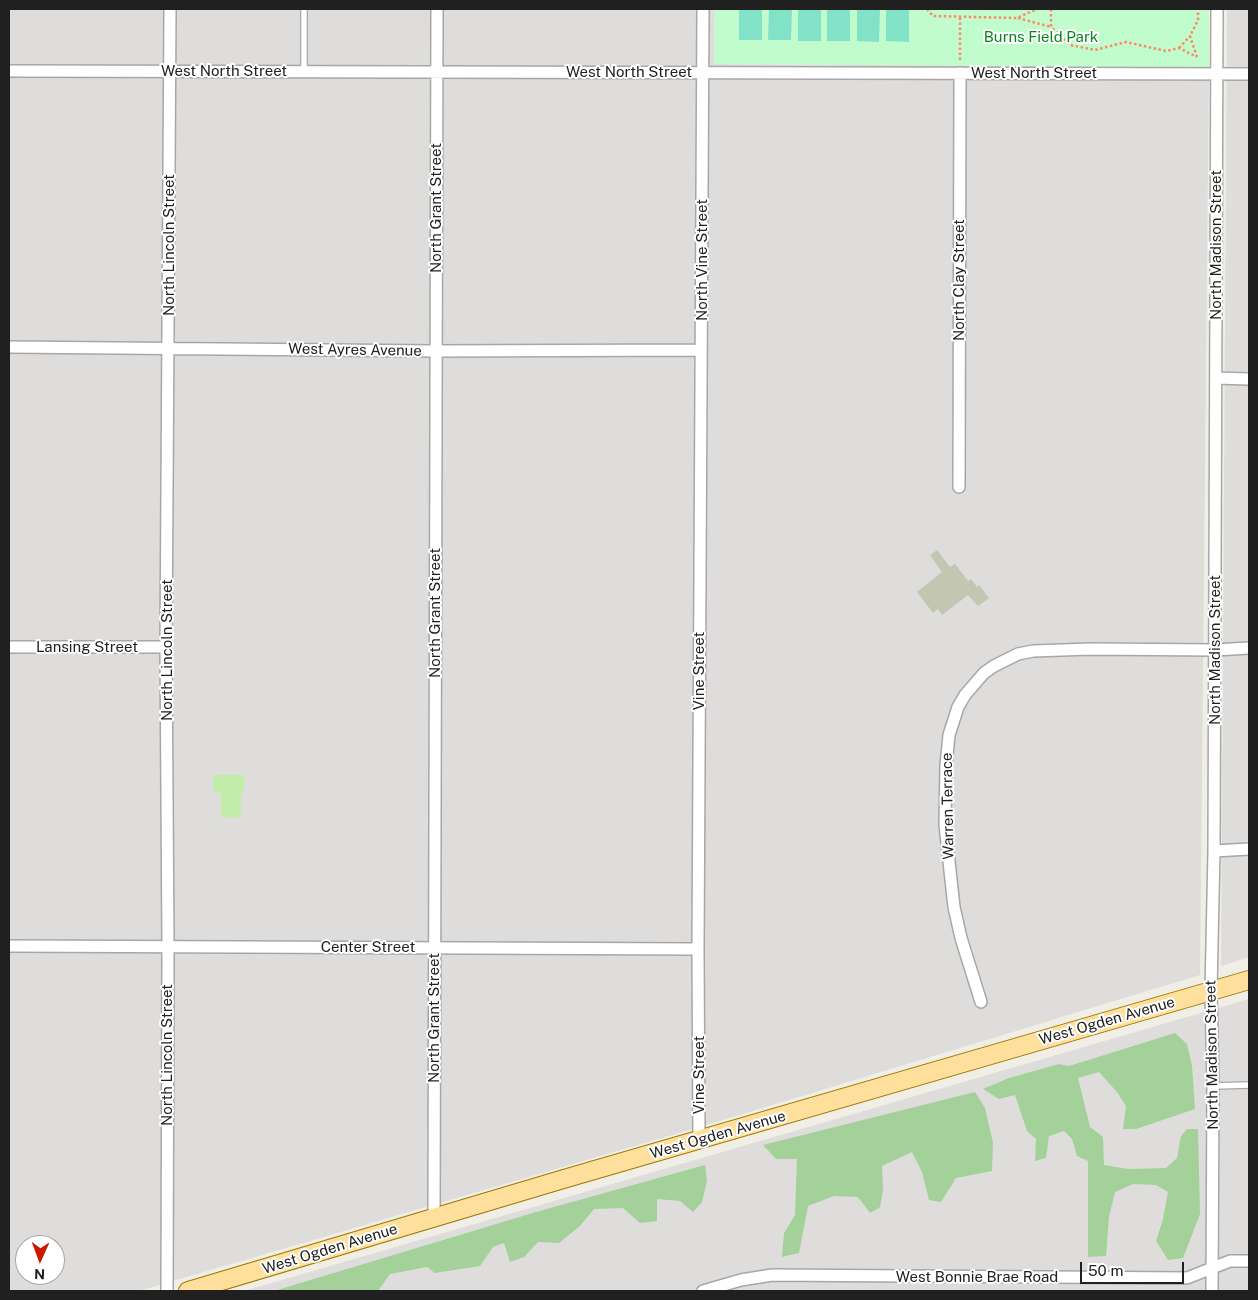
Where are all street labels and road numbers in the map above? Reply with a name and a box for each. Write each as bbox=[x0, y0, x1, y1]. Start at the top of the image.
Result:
street label: West North Street bbox=[161, 62, 287, 80]
street label: West North Street bbox=[566, 63, 692, 81]
street label: West North Street bbox=[971, 64, 1097, 82]
street label: North Grant Street bbox=[427, 143, 445, 273]
street label: North Madison Street bbox=[1207, 170, 1225, 320]
street label: North Lincoln Street bbox=[160, 174, 178, 316]
street label: North Vine Street bbox=[693, 199, 711, 321]
street label: North Clay Street bbox=[950, 219, 968, 341]
street label: West Ayres Avenue bbox=[288, 340, 422, 360]
street label: North Grant Street bbox=[426, 548, 444, 678]
street label: North Madison Street bbox=[1206, 575, 1224, 725]
street label: North Lincoln Street bbox=[158, 579, 176, 721]
street label: Vine Street bbox=[690, 632, 708, 710]
street label: Lansing Street bbox=[36, 638, 138, 656]
street label: Warren Terrace bbox=[938, 752, 958, 860]
street label: Center Street bbox=[321, 938, 415, 956]
street label: North Grant Street bbox=[425, 953, 443, 1083]
street label: North Madison Street bbox=[1202, 980, 1222, 1130]
street label: North Lincoln Street bbox=[158, 984, 176, 1126]
street label: West Ogden Avenue bbox=[1037, 993, 1177, 1049]
street label: Vine Street bbox=[690, 1036, 708, 1114]
street label: West Ogden Avenue bbox=[648, 1107, 788, 1163]
street label: West Ogden Avenue bbox=[260, 1220, 400, 1278]
street label: West Bonnie Brae Road bbox=[896, 1268, 1058, 1286]

